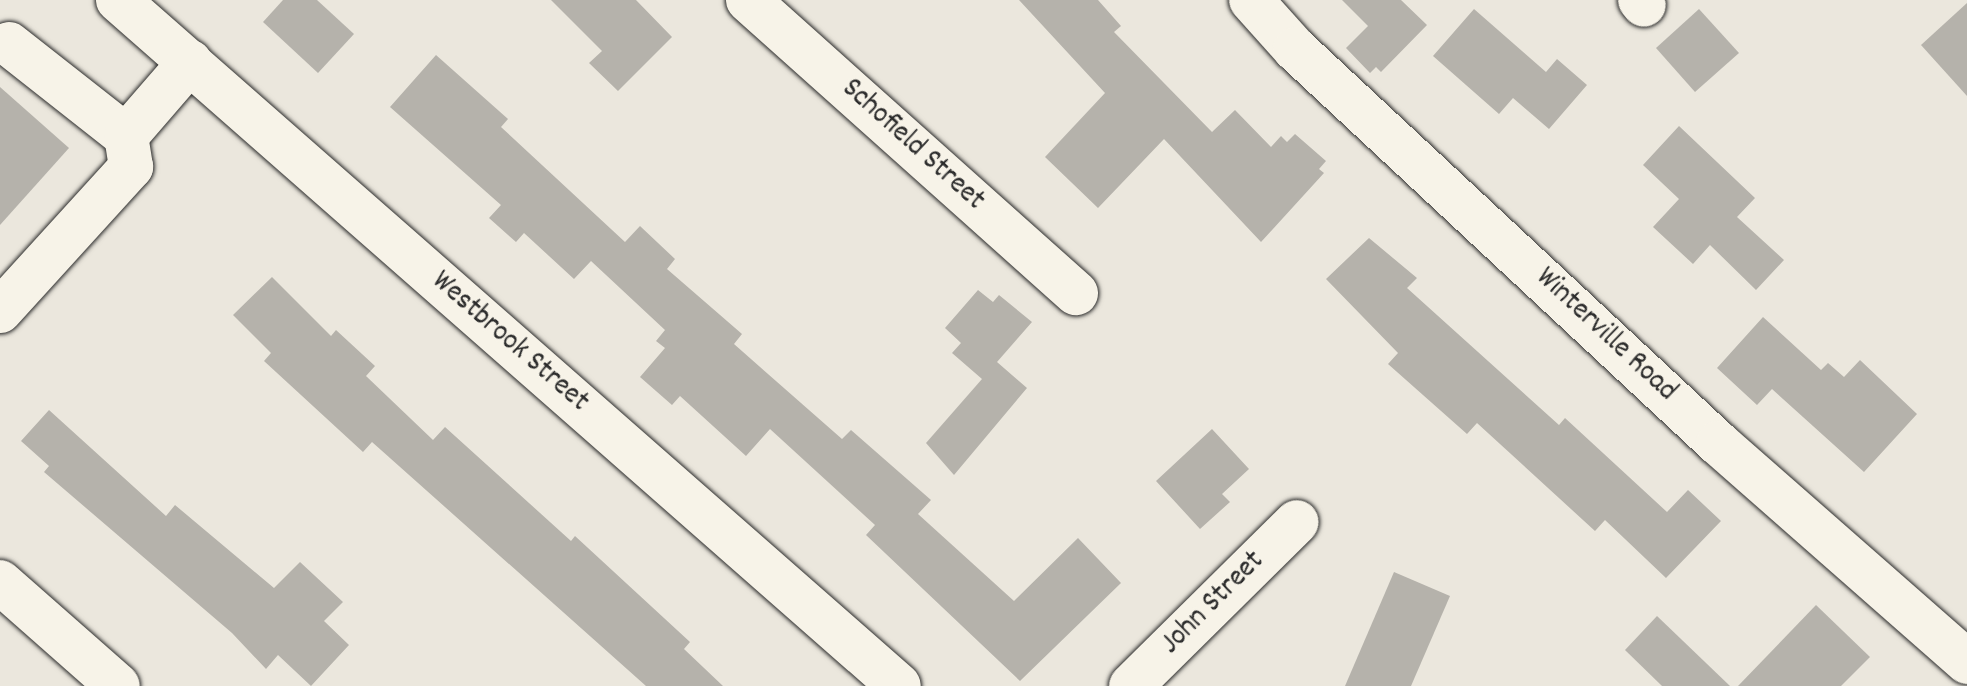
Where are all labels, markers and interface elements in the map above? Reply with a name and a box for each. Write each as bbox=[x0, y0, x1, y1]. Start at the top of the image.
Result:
street label: Schofield Street bbox=[833, 72, 991, 220]
street label: Winterville Road bbox=[1527, 261, 1683, 411]
street label: Westbrook Street bbox=[423, 265, 595, 421]
street label: John Street bbox=[1155, 545, 1273, 663]

